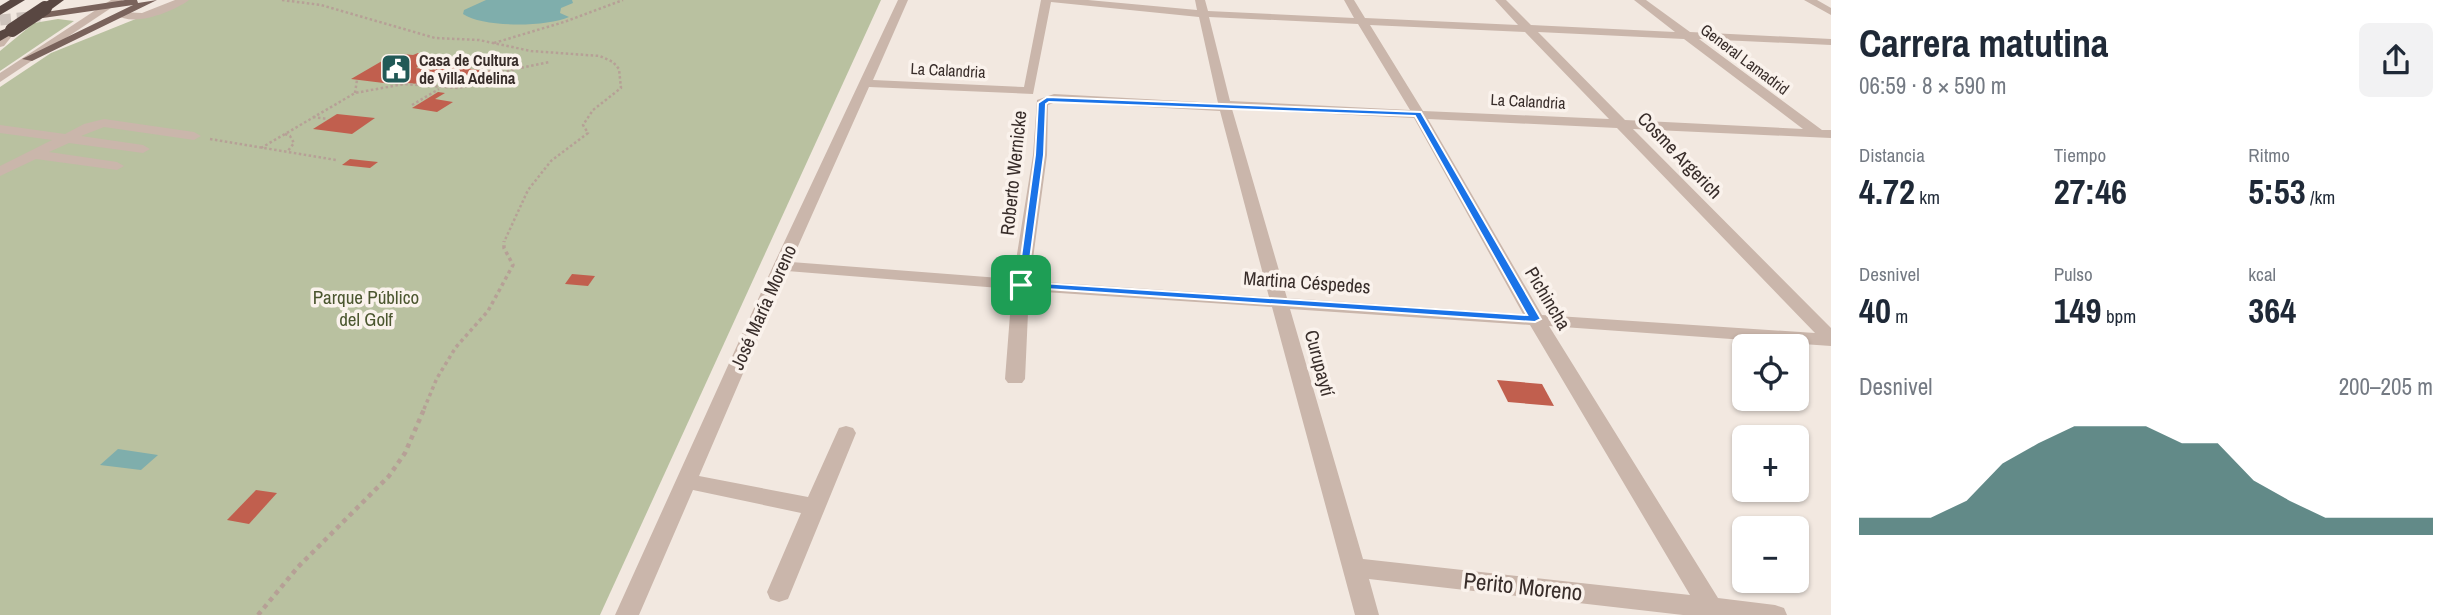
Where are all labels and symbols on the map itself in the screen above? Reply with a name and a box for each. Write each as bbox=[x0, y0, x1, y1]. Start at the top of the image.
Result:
street label: General Lamadrid bbox=[1696, 18, 1794, 100]
place label: Casa de Cultura de Villa Adelina bbox=[419, 49, 520, 89]
public building icon: Casa de Cultura de Villa Adelina bbox=[379, 52, 413, 86]
street label: La Calandria bbox=[910, 57, 987, 83]
street label: La Calandria bbox=[1490, 88, 1567, 114]
street label: Cosme Argerich bbox=[1632, 106, 1728, 204]
street label: Roberto Wernicke bbox=[994, 109, 1032, 237]
street label: José María Moreno bbox=[724, 240, 802, 374]
pin bbox=[991, 255, 1051, 315]
street label: Pichincha bbox=[1519, 262, 1577, 335]
street label: Martina Céspedes bbox=[1243, 265, 1372, 299]
park label: Parque Público del Golf bbox=[313, 284, 419, 332]
street label: Curupaytí bbox=[1299, 327, 1341, 400]
street label: Perito Moreno bbox=[1462, 564, 1584, 608]

